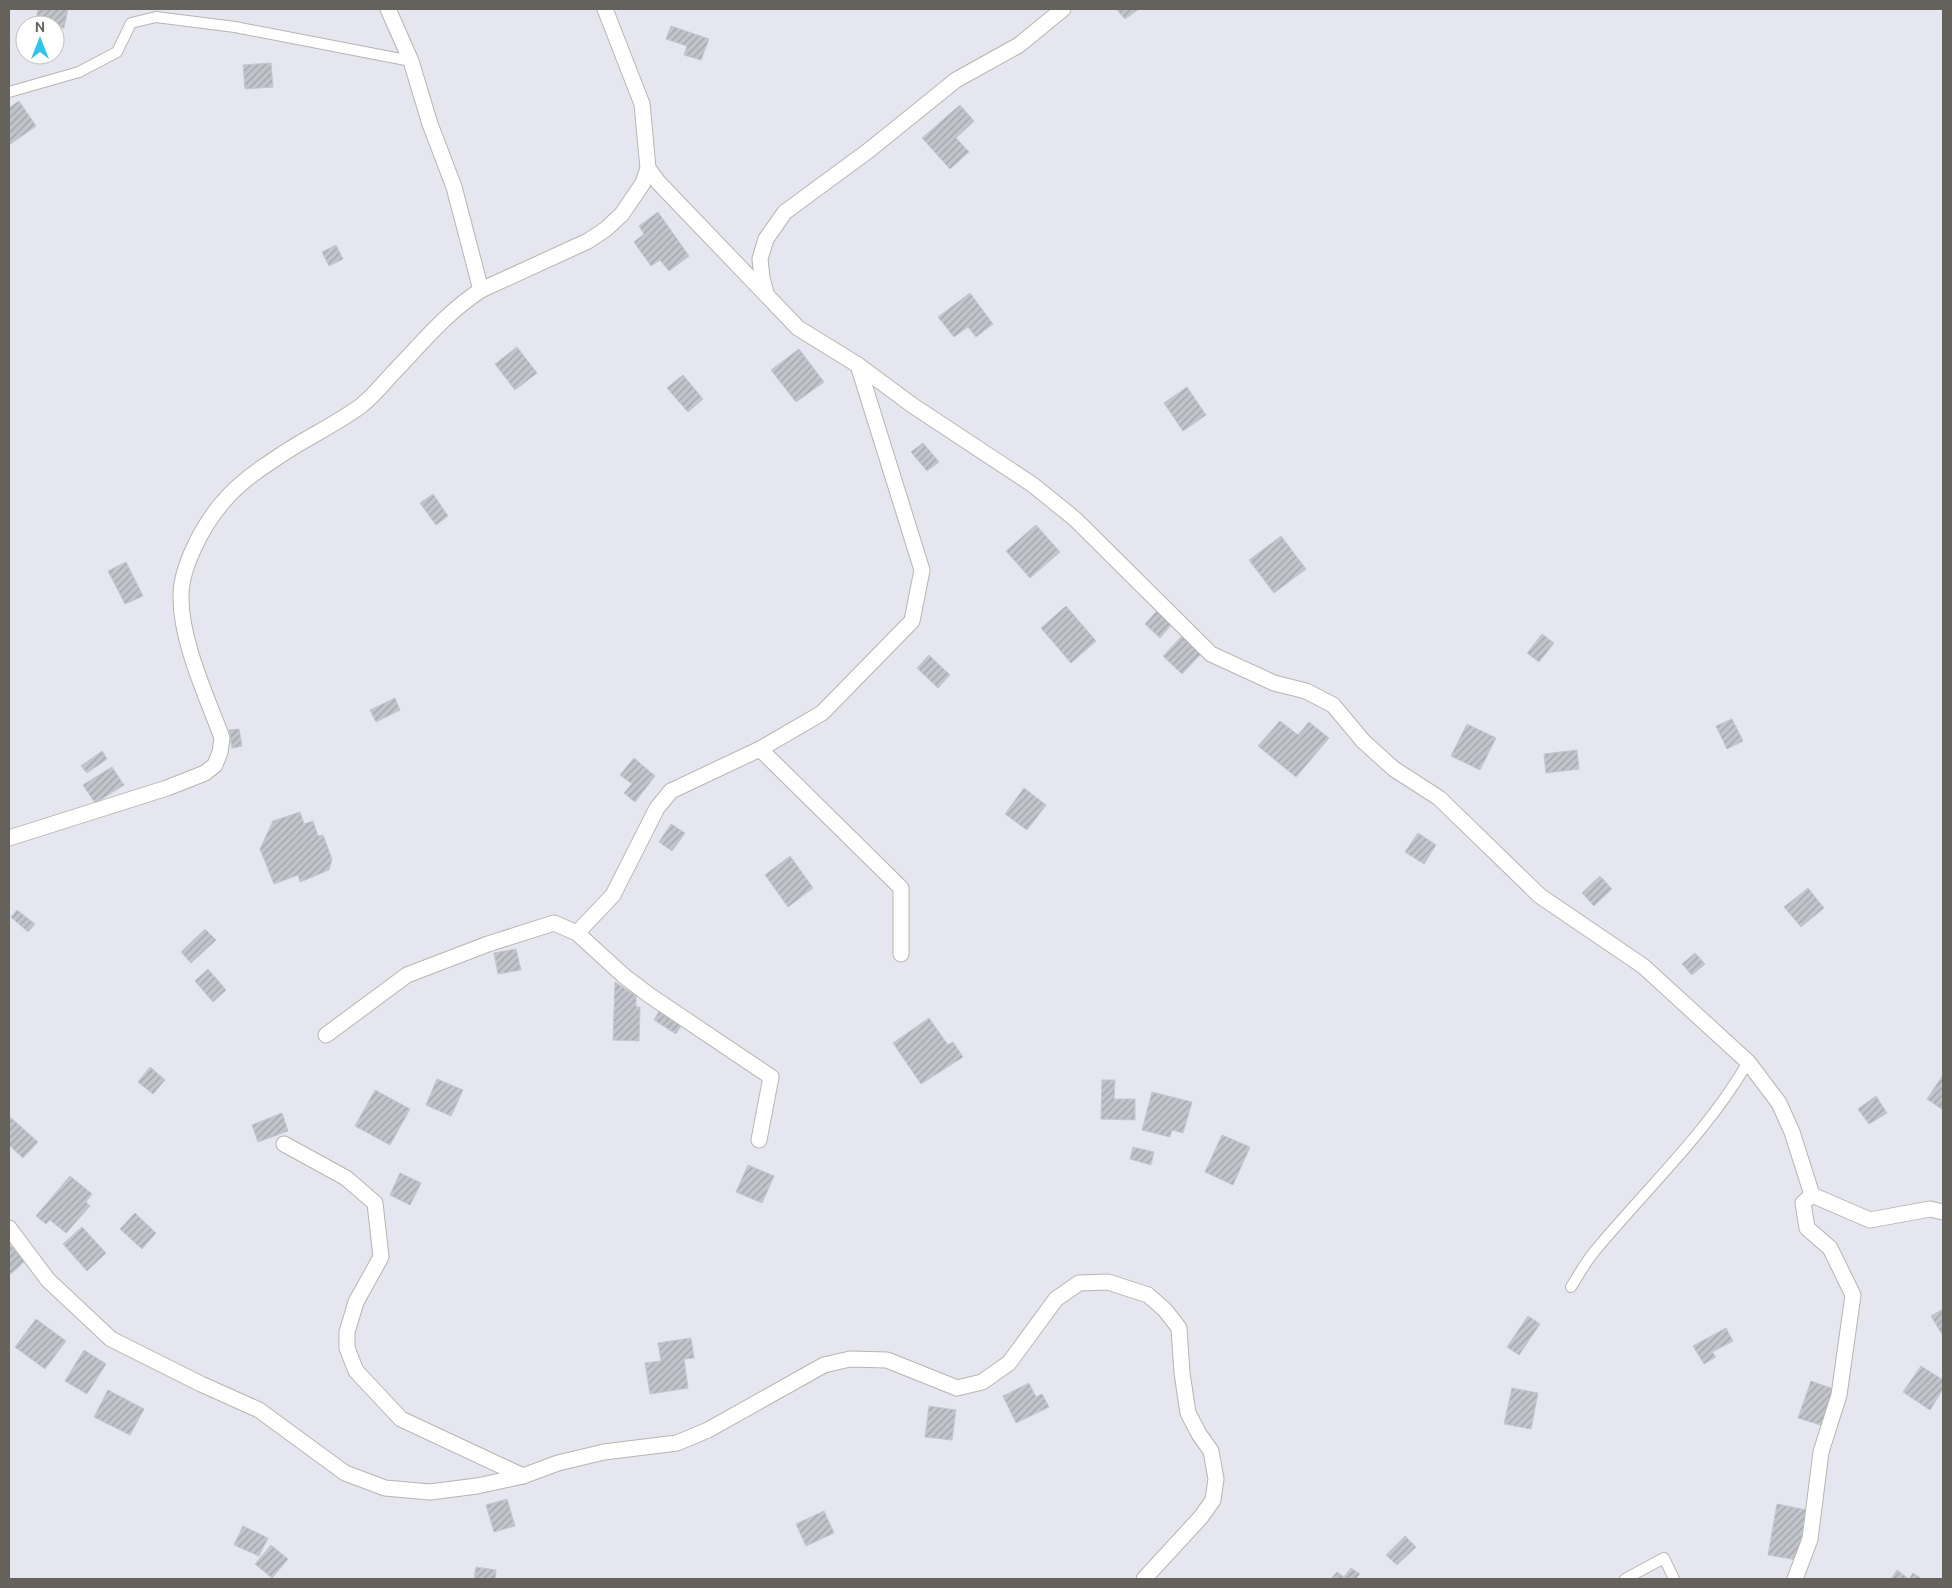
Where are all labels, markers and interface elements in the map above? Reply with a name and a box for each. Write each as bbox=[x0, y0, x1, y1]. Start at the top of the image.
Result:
north arrow bbox=[15, 15, 65, 65]
text: N bbox=[35, 19, 45, 35]

